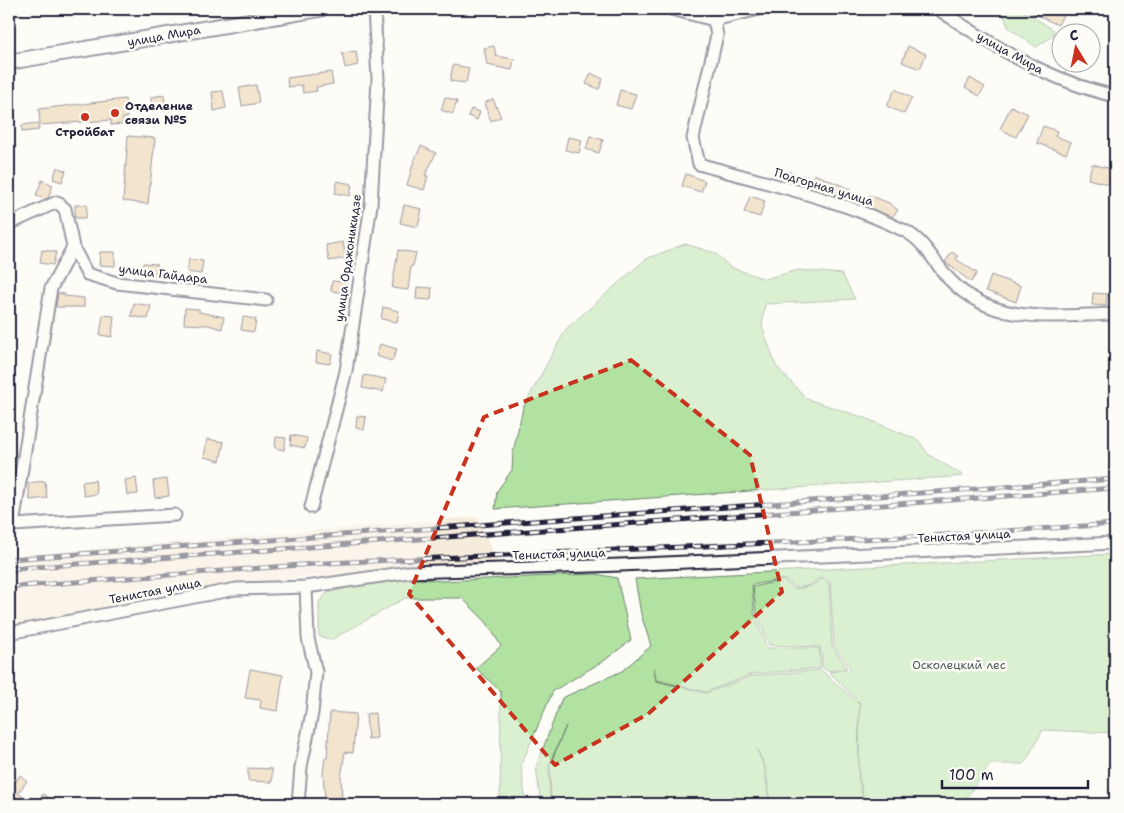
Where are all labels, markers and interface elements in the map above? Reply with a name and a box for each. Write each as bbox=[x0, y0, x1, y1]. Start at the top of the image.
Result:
street label: улица Мира bbox=[126, 22, 202, 50]
north arrow bbox=[1052, 22, 1102, 72]
text: С bbox=[1068, 26, 1080, 45]
street label: улица Мира bbox=[974, 28, 1047, 78]
place label: Отделение связи №5 bbox=[125, 98, 193, 128]
marker: Отделение связи №5 bbox=[109, 107, 121, 119]
marker: Стройбат bbox=[79, 111, 91, 123]
place label: Стройбат bbox=[55, 124, 115, 140]
street label: Подгорная улица bbox=[773, 164, 876, 210]
street label: улица Орджоникидзе bbox=[331, 193, 365, 323]
street label: улица Гайдара bbox=[118, 261, 209, 287]
street label: Тенистая улица bbox=[917, 526, 1011, 546]
street label: Тенистая улица bbox=[512, 544, 606, 564]
street label: Тенистая улица bbox=[108, 574, 203, 608]
park label: Осколецкий лес bbox=[912, 657, 1006, 673]
scale bar bbox=[942, 758, 1088, 790]
text: 100 m bbox=[949, 765, 994, 785]

